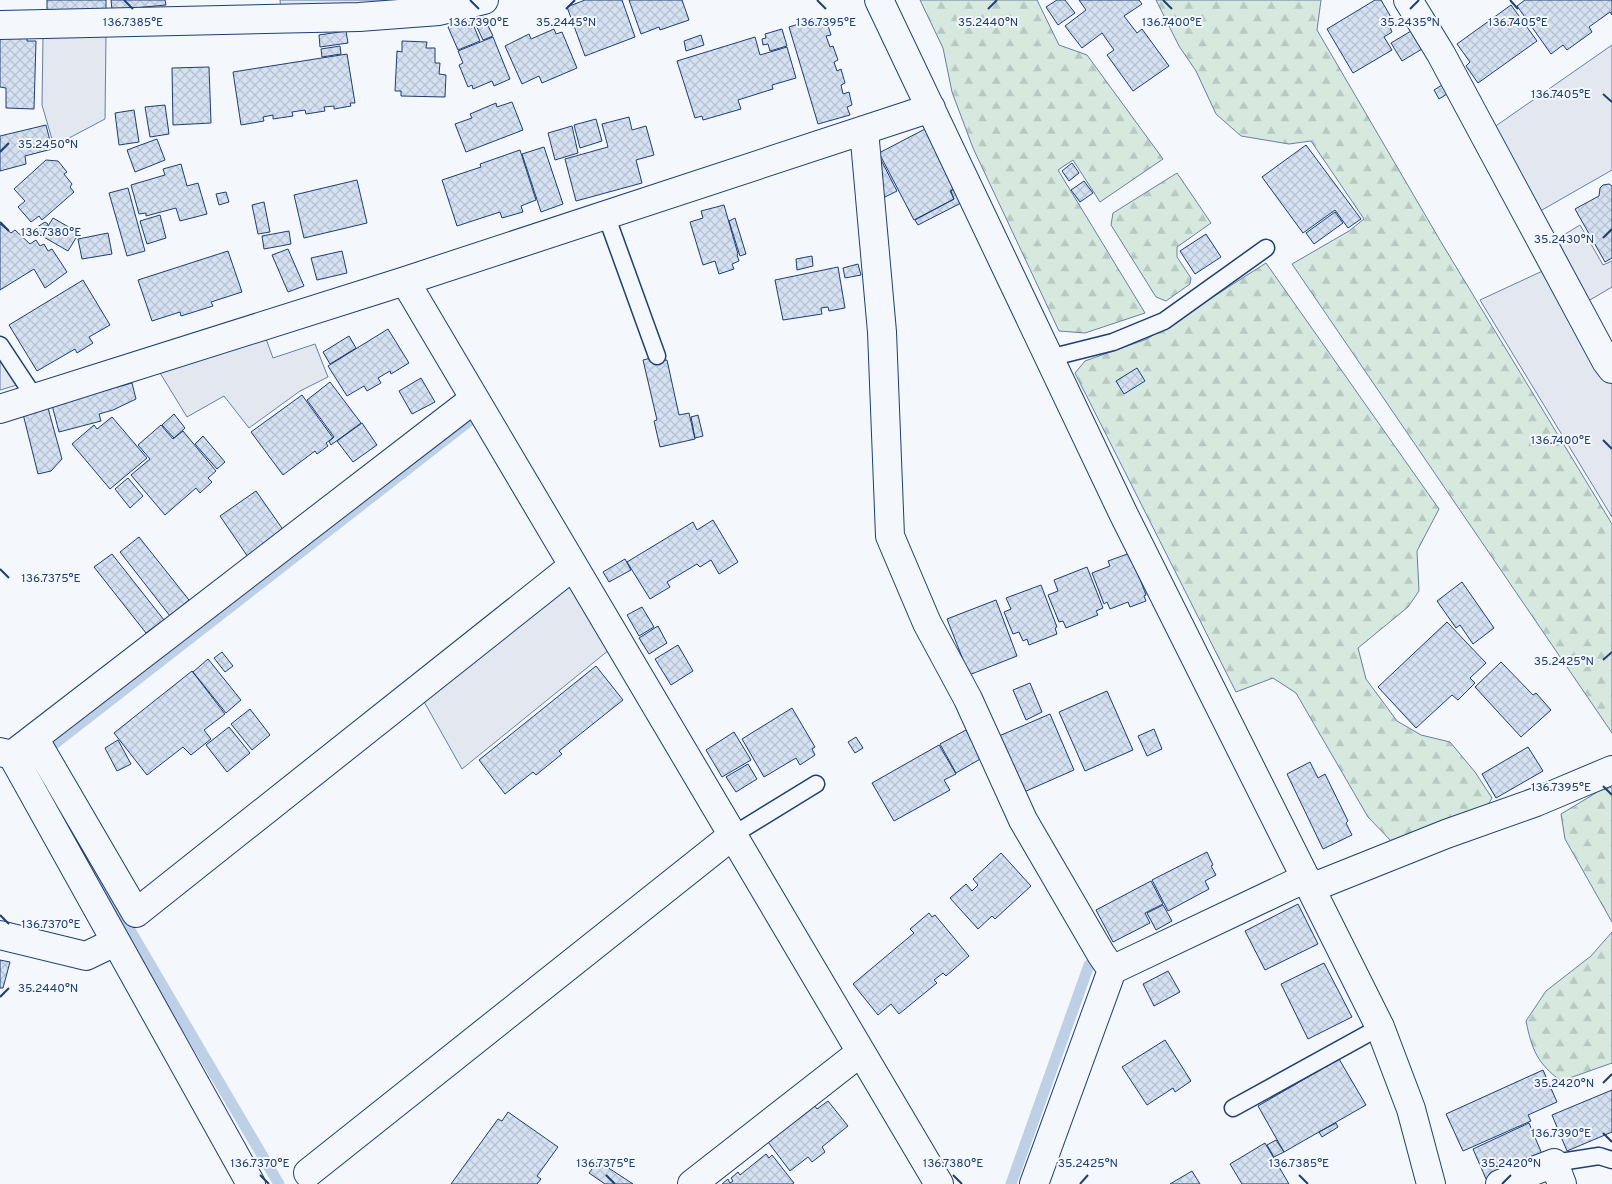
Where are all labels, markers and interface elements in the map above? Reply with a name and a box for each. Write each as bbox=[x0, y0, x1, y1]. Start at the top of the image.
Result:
text: 136.7385°E bbox=[103, 15, 163, 31]
text: 136.7390°E bbox=[449, 15, 509, 31]
text: 35.2445°N bbox=[536, 15, 596, 31]
text: 136.7395°E bbox=[796, 15, 856, 31]
text: 35.2440°N bbox=[958, 15, 1018, 31]
text: 136.7400°E bbox=[1142, 15, 1202, 31]
text: 35.2435°N bbox=[1380, 15, 1440, 31]
text: 136.7405°E bbox=[1488, 15, 1548, 31]
text: 136.7405°E bbox=[1531, 87, 1591, 103]
text: 35.2450°N bbox=[18, 137, 78, 153]
text: 136.7380°E bbox=[21, 225, 81, 241]
text: 35.2430°N bbox=[1534, 232, 1594, 248]
text: 136.7400°E bbox=[1531, 433, 1591, 449]
text: 136.7375°E bbox=[21, 571, 81, 587]
text: 35.2425°N bbox=[1534, 654, 1594, 670]
text: 136.7395°E bbox=[1531, 780, 1591, 796]
text: 136.7370°E bbox=[21, 917, 81, 933]
text: 35.2440°N bbox=[18, 981, 78, 997]
text: 35.2420°N bbox=[1534, 1076, 1594, 1092]
text: 136.7390°E bbox=[1531, 1126, 1591, 1142]
text: 136.7370°E bbox=[230, 1156, 290, 1172]
text: 136.7375°E bbox=[576, 1156, 636, 1172]
text: 136.7380°E bbox=[923, 1156, 983, 1172]
text: 35.2425°N bbox=[1058, 1156, 1118, 1172]
text: 136.7385°E bbox=[1269, 1156, 1329, 1172]
text: 35.2420°N bbox=[1481, 1156, 1541, 1172]

